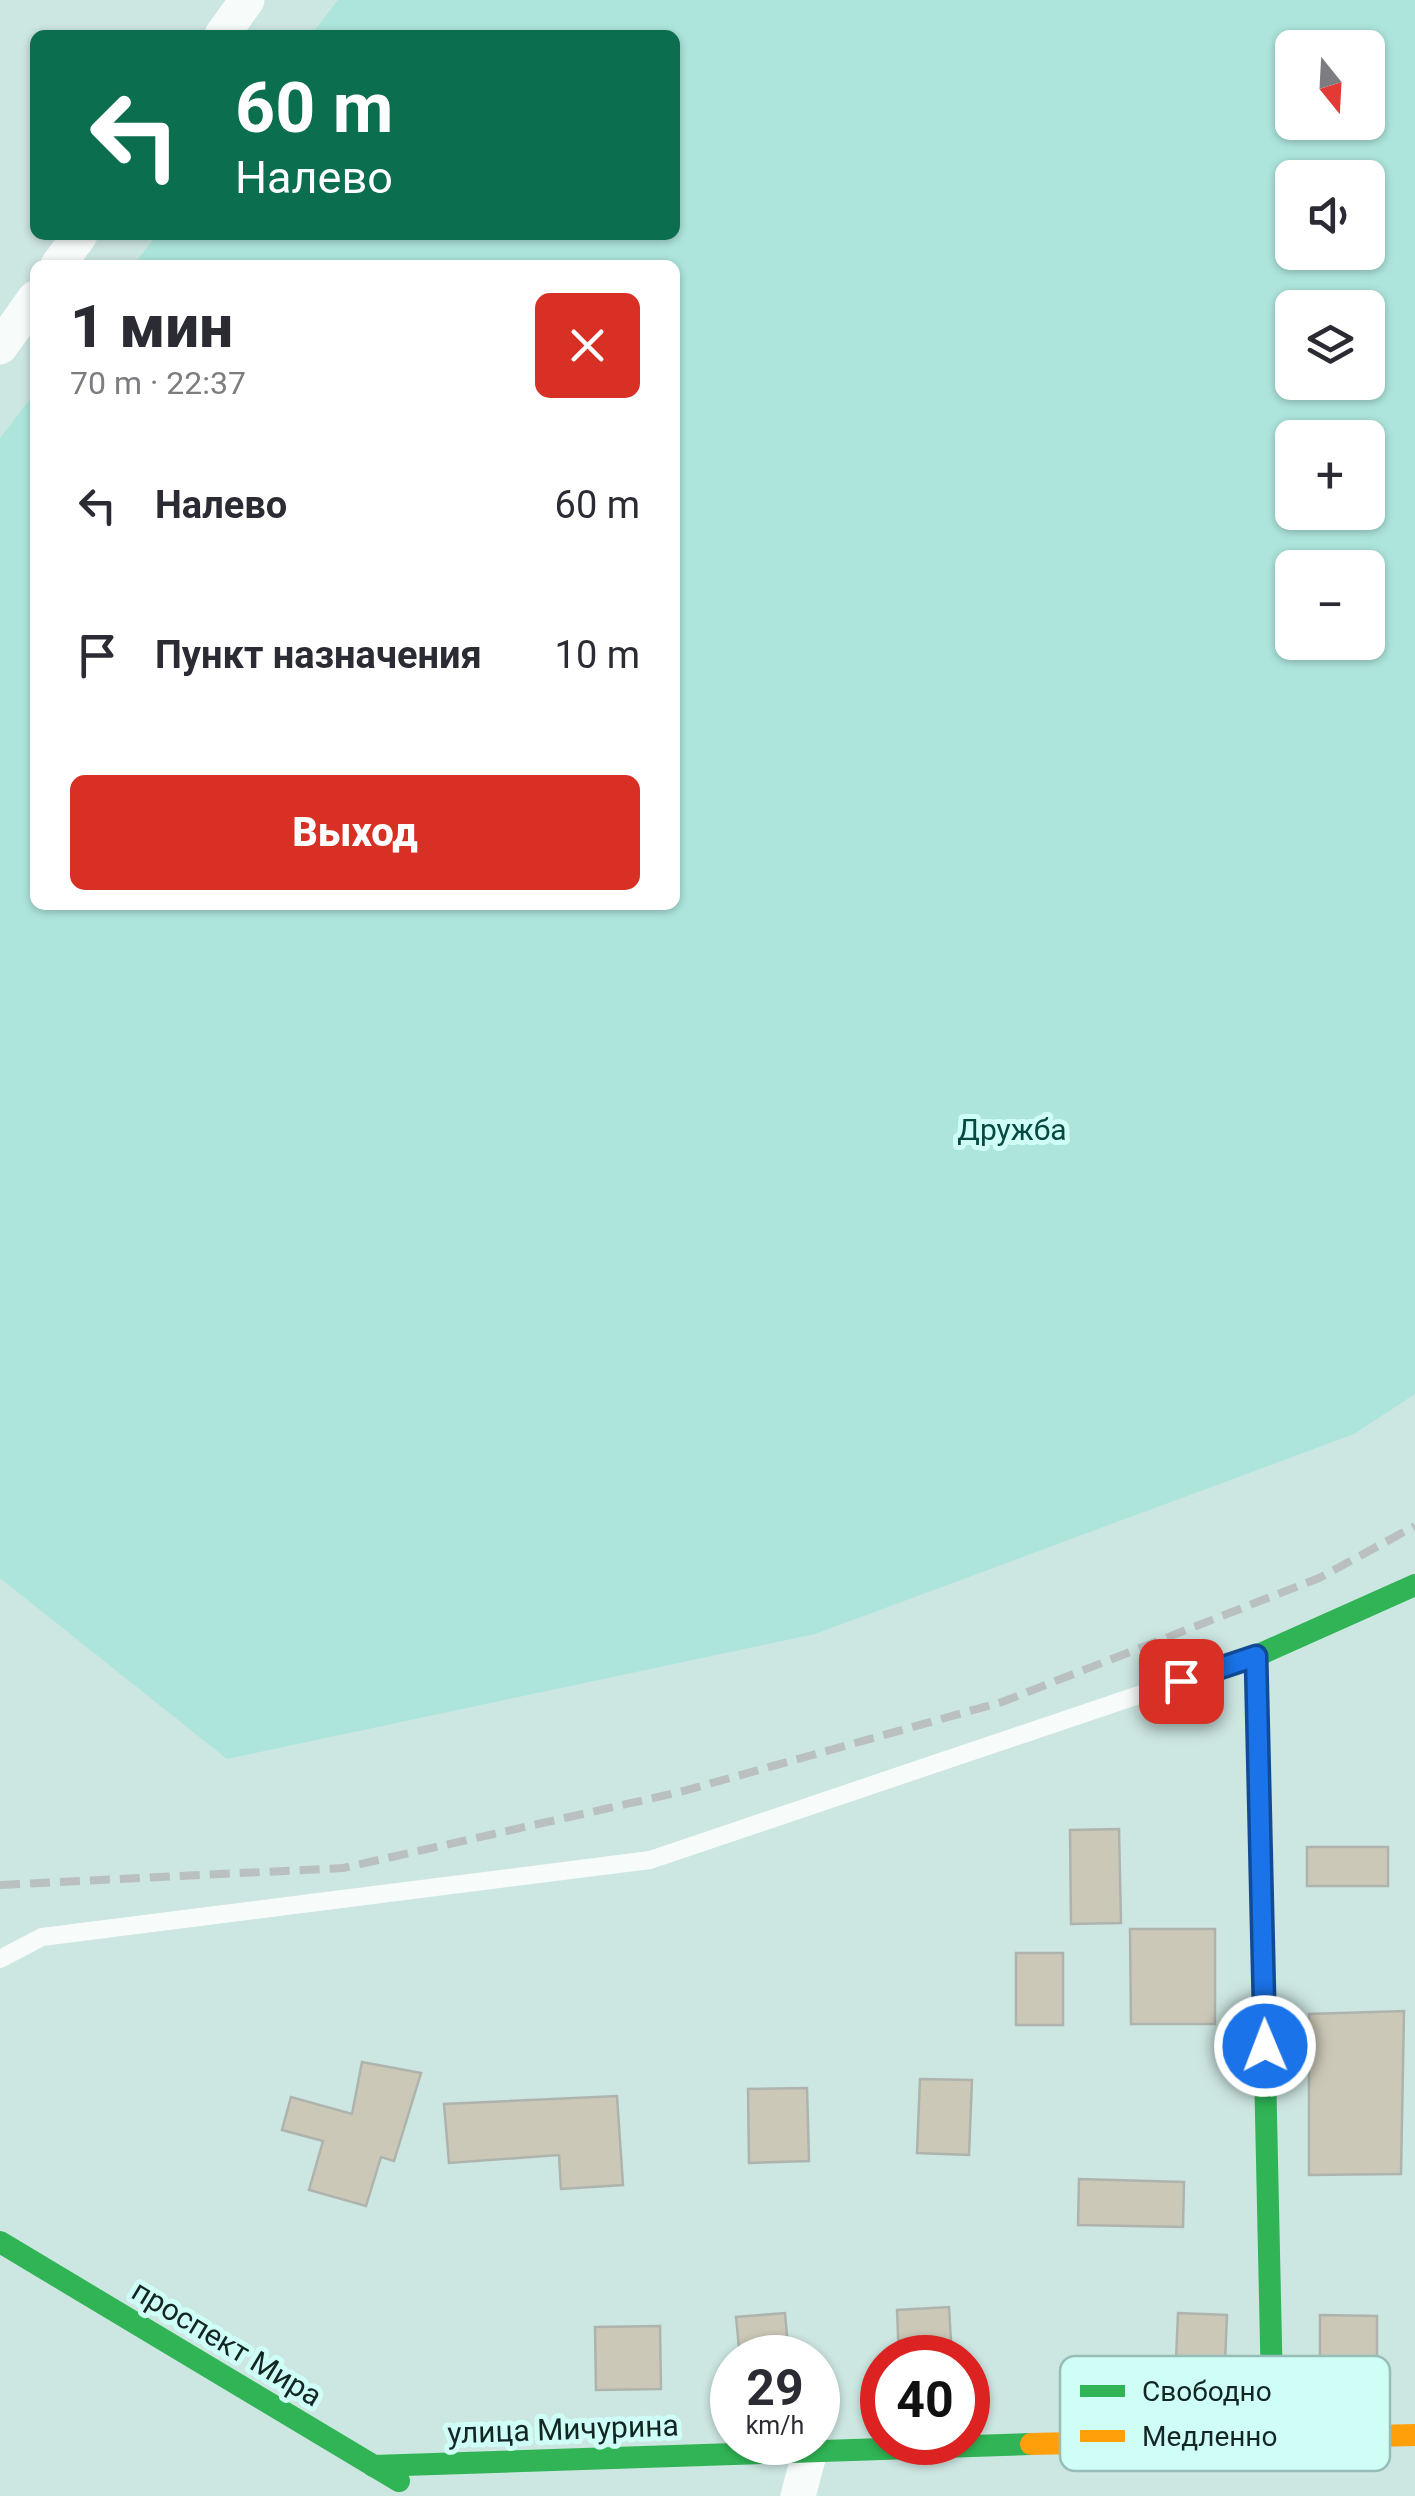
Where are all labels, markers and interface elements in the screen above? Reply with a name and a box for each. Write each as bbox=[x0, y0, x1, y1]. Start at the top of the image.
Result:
north arrow bbox=[1275, 30, 1385, 140]
map controls bbox=[1275, 30, 1385, 660]
text: 60 m bbox=[235, 67, 393, 149]
icon: left bbox=[70, 70, 200, 200]
text: Налево bbox=[235, 151, 393, 204]
button: sound bbox=[1275, 160, 1385, 270]
button: layers bbox=[1275, 290, 1385, 400]
text: 1 мин bbox=[70, 291, 233, 362]
button: close bbox=[535, 293, 640, 398]
text: 70 m · 22:37 bbox=[70, 364, 246, 402]
button: + bbox=[1275, 420, 1385, 530]
icon: left bbox=[70, 478, 125, 533]
text: Налево bbox=[155, 483, 287, 527]
text: 60 m bbox=[555, 483, 640, 527]
button: − bbox=[1275, 550, 1385, 660]
icon: arrive bbox=[70, 628, 125, 683]
text: Пункт назначения bbox=[155, 633, 482, 677]
text: 10 m bbox=[555, 633, 640, 677]
button: Выход bbox=[70, 775, 640, 890]
park label: Дружба bbox=[957, 1112, 1067, 1147]
pin bbox=[1139, 1639, 1224, 1724]
icon: arrive bbox=[1154, 1654, 1209, 1709]
position arrow bbox=[1213, 1994, 1317, 2098]
street label: проспект Мира bbox=[126, 2273, 328, 2413]
speed limit sign: 40 bbox=[860, 2335, 990, 2465]
legend bbox=[1060, 2356, 1390, 2471]
text: 29 bbox=[746, 2359, 804, 2417]
text: Свободно bbox=[1142, 2375, 1272, 2408]
street label: улица Мичурина bbox=[447, 2407, 679, 2451]
text: km/h bbox=[746, 2411, 804, 2440]
text: Медленно bbox=[1142, 2420, 1278, 2453]

